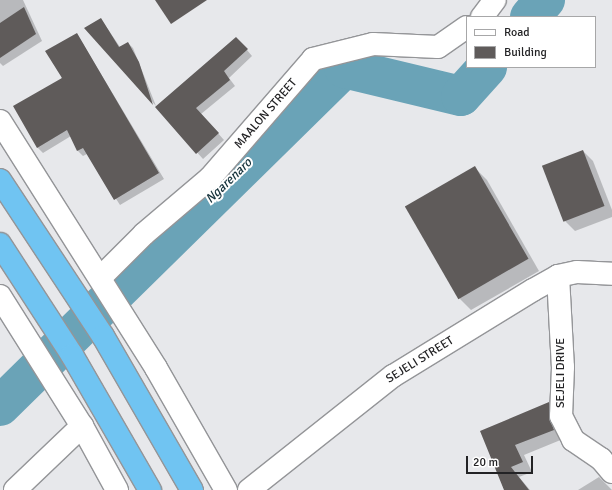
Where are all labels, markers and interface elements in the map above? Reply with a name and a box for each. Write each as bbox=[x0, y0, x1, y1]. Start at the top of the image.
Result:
legend bbox=[466, 16, 596, 68]
text: Road bbox=[504, 25, 530, 40]
text: Building bbox=[504, 45, 547, 60]
street label: MAALON STREET bbox=[232, 76, 300, 152]
water label: Ngarenaro bbox=[203, 155, 255, 207]
street label: SEJELI STREET bbox=[384, 334, 456, 386]
street label: SEJELI DRIVE bbox=[554, 338, 568, 408]
scale bar bbox=[468, 448, 535, 474]
text: 20 m bbox=[473, 455, 498, 470]

